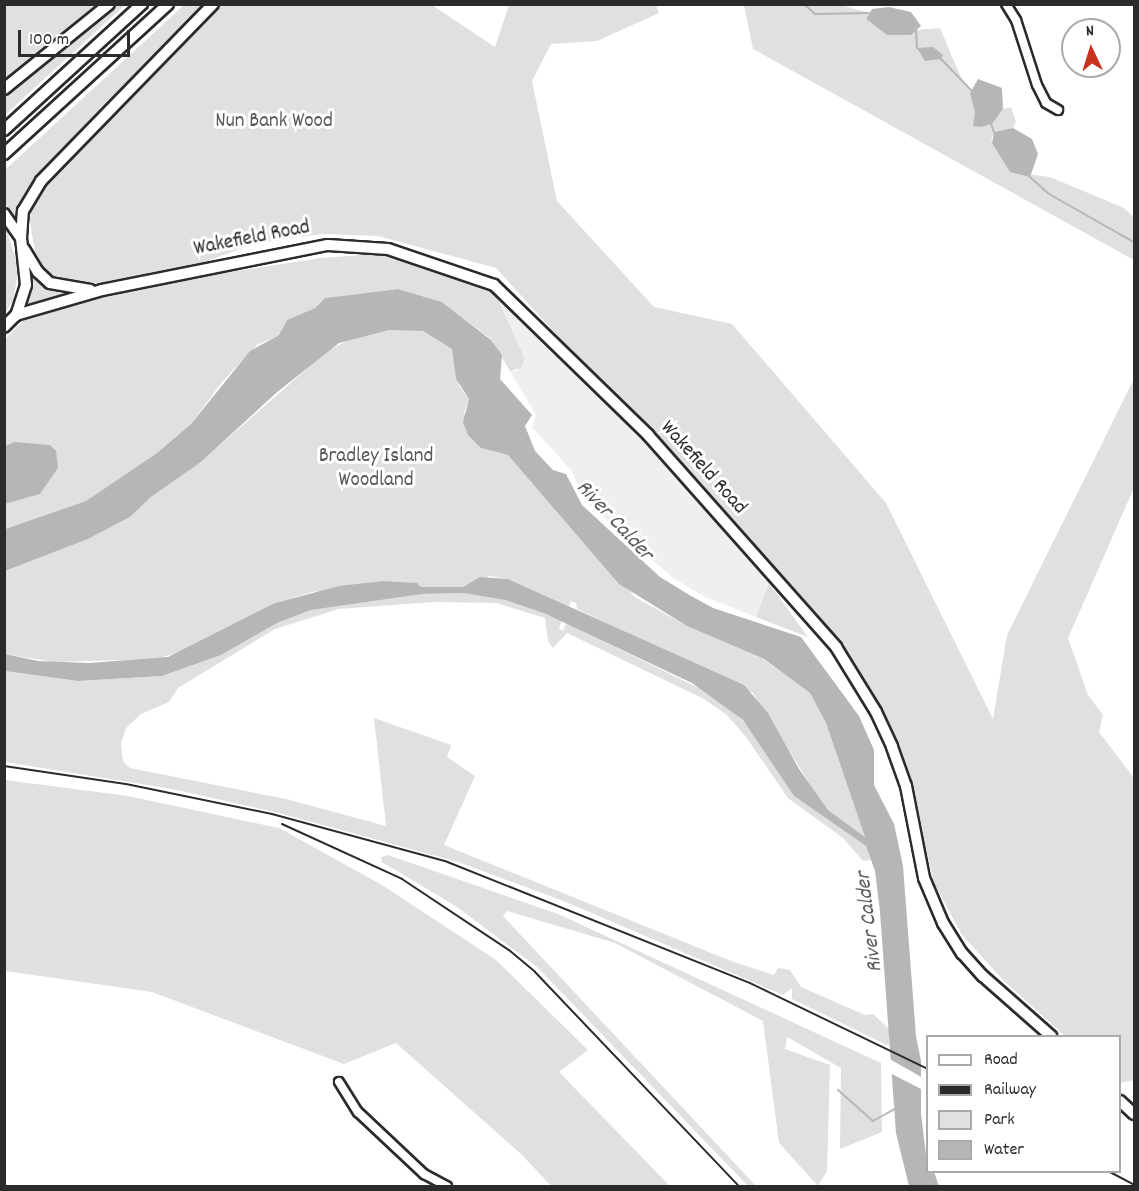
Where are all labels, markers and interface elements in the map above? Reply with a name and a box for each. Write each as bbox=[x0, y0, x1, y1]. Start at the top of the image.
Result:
scale bar bbox=[21, 18, 134, 56]
north arrow bbox=[1061, 18, 1121, 78]
text: N bbox=[1085, 20, 1095, 43]
text: 100 m bbox=[29, 28, 69, 53]
park label: Nun Bank Wood bbox=[215, 109, 333, 135]
street label: Wakefield Road bbox=[192, 215, 312, 263]
street label: Wakefield Road bbox=[654, 416, 752, 520]
park label: Bradley Island Woodland bbox=[319, 444, 433, 494]
water label: River Calder bbox=[570, 475, 658, 567]
water label: River Calder bbox=[851, 870, 889, 974]
legend bbox=[926, 1035, 1121, 1173]
text: Road bbox=[984, 1048, 1018, 1073]
text: Railway bbox=[984, 1078, 1036, 1103]
text: Park bbox=[984, 1108, 1015, 1133]
text: Water bbox=[984, 1138, 1024, 1163]

